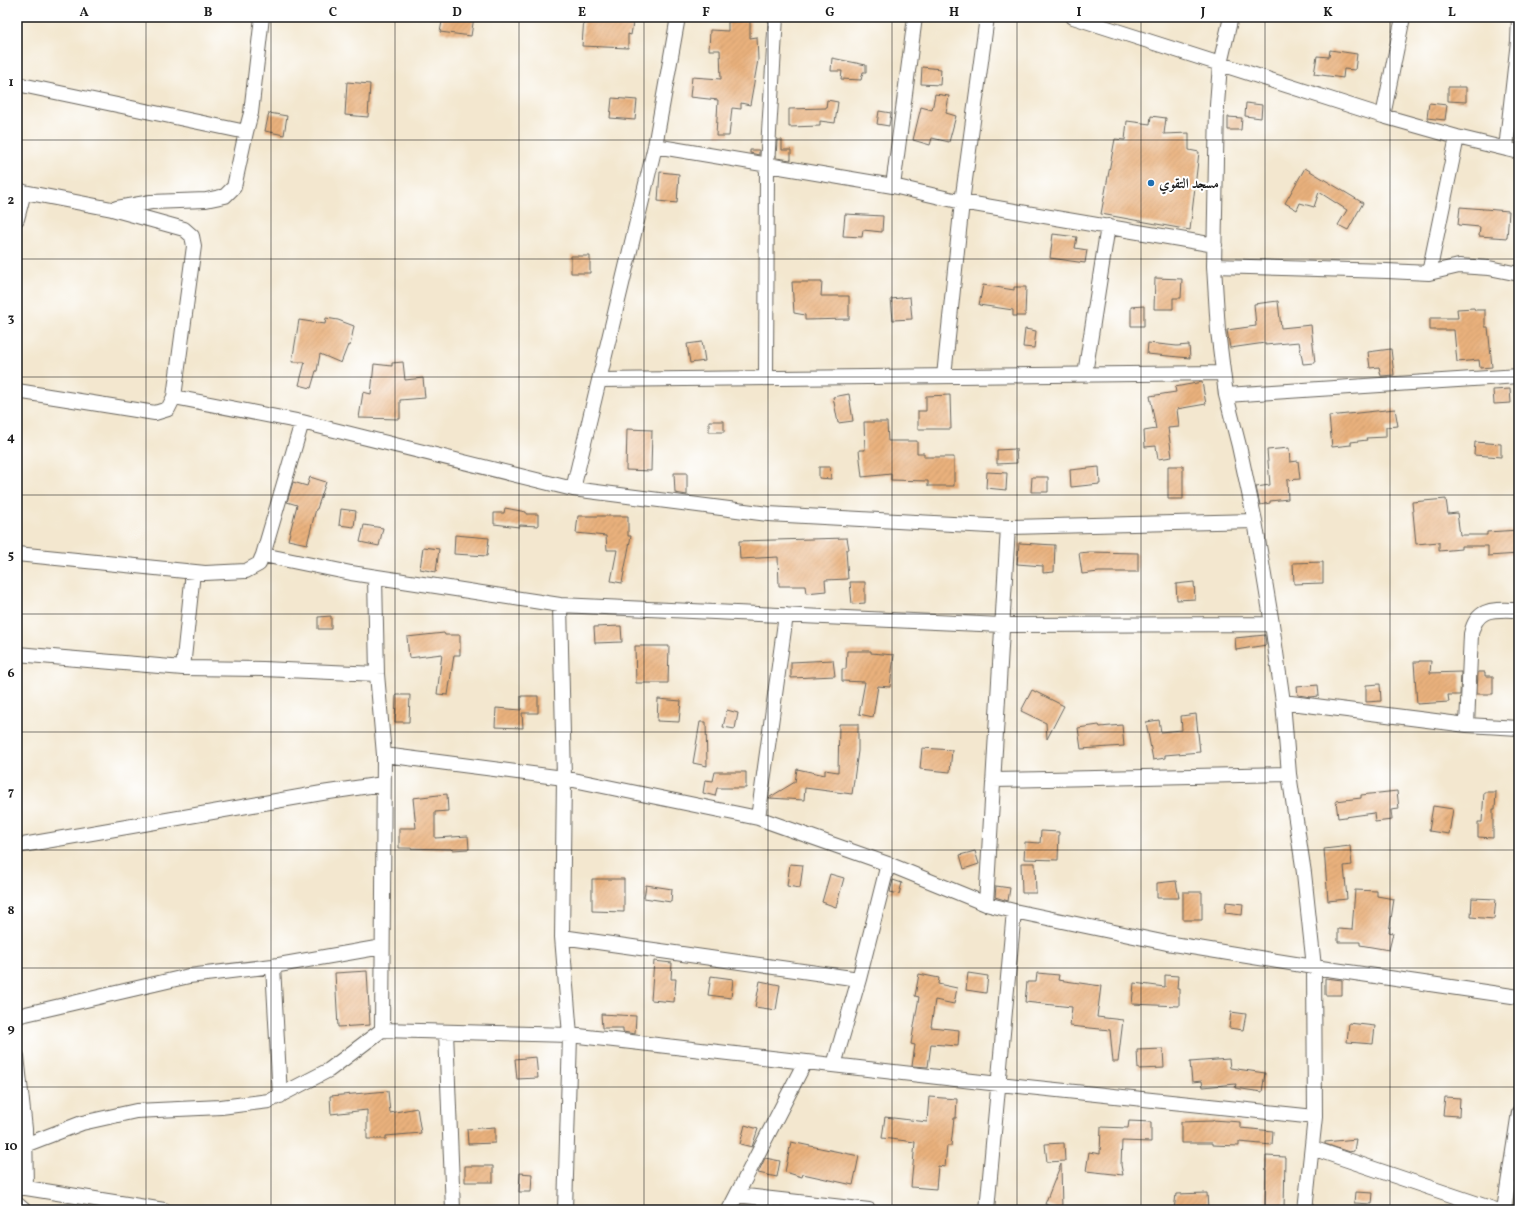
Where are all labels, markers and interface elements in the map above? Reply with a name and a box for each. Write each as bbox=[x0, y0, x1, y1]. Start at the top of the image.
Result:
text: A bbox=[79, 4, 89, 22]
text: B bbox=[204, 4, 213, 22]
text: C bbox=[329, 4, 337, 22]
text: D bbox=[452, 4, 462, 22]
text: E bbox=[578, 4, 586, 22]
text: F bbox=[702, 4, 710, 22]
text: G bbox=[825, 4, 835, 22]
text: H bbox=[949, 4, 959, 22]
text: I bbox=[1077, 4, 1082, 22]
text: J bbox=[1200, 4, 1206, 22]
text: K bbox=[1323, 4, 1333, 22]
text: L bbox=[1448, 4, 1456, 22]
text: 1 bbox=[8, 74, 14, 92]
place label: مسجد التقوي bbox=[1159, 175, 1219, 195]
marker: مسجد التقوي bbox=[1146, 178, 1156, 188]
text: 2 bbox=[8, 192, 15, 210]
text: 3 bbox=[8, 310, 15, 328]
text: 4 bbox=[7, 429, 15, 447]
text: 5 bbox=[8, 547, 14, 565]
text: 6 bbox=[7, 665, 15, 683]
text: 7 bbox=[8, 784, 14, 802]
text: 8 bbox=[7, 902, 15, 920]
text: 9 bbox=[7, 1020, 15, 1038]
text: 10 bbox=[4, 1138, 18, 1156]

